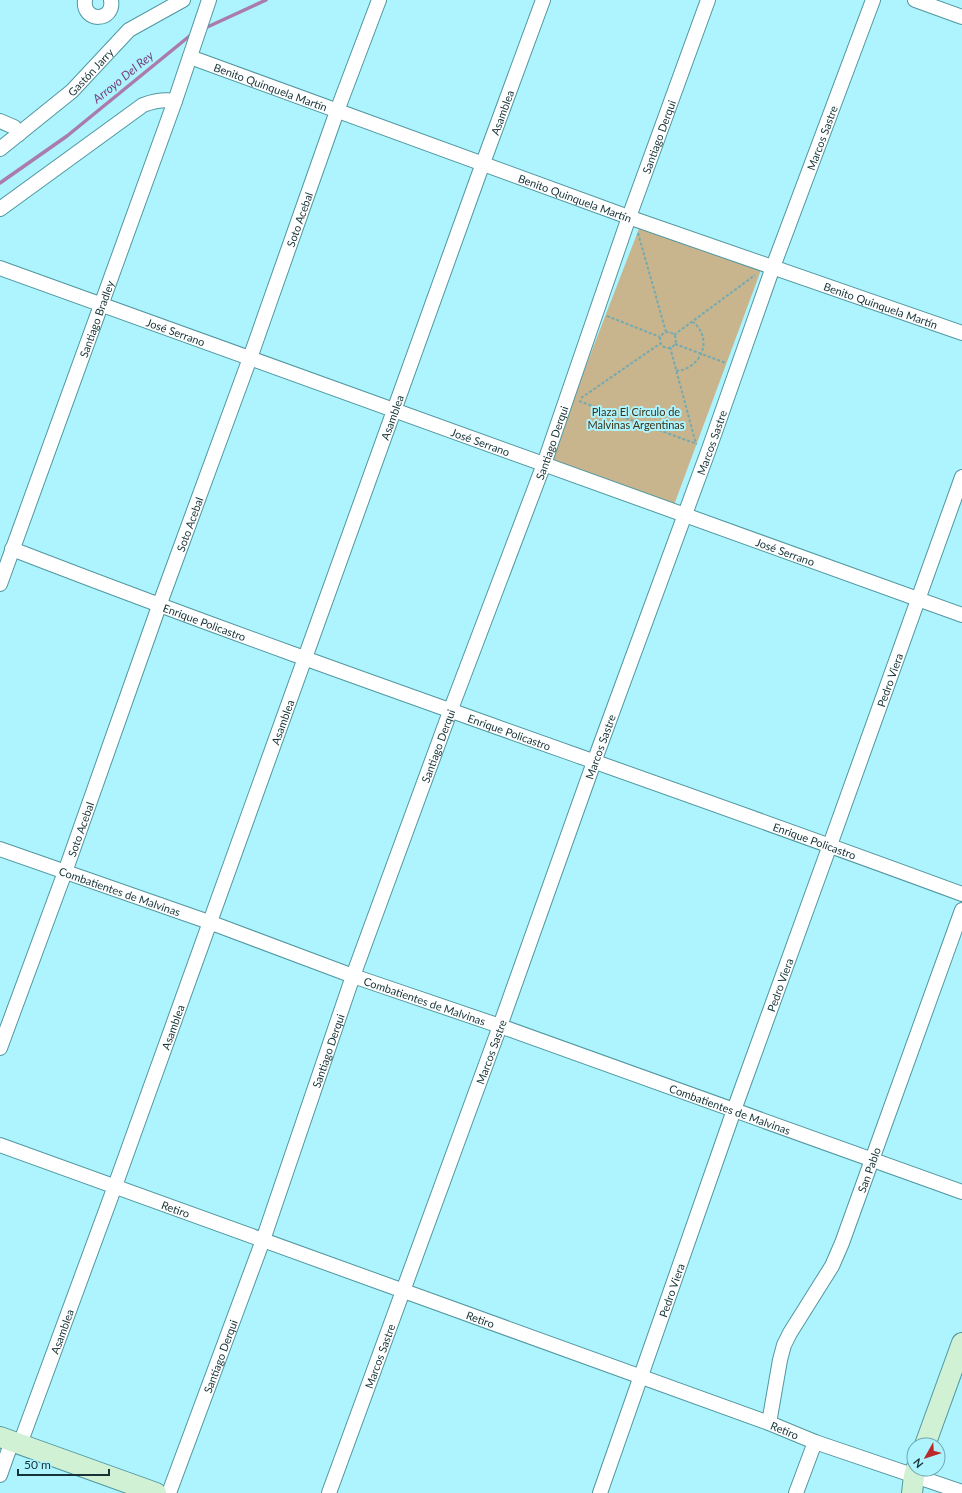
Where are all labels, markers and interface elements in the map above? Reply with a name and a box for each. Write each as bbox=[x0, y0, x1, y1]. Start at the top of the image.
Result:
street label: Gastón Jarry bbox=[65, 45, 116, 98]
water label: Arroyo Del Rey bbox=[89, 48, 157, 107]
street label: Benito Quinquela Martín bbox=[212, 60, 329, 113]
street label: Asamblea bbox=[487, 88, 516, 137]
street label: Santiago Derqui bbox=[639, 98, 678, 175]
street label: Marcos Sastre bbox=[803, 103, 839, 172]
street label: Benito Quinquela Martín bbox=[517, 171, 634, 224]
street label: Soto Acebal bbox=[283, 190, 315, 248]
street label: Santiago Bradley bbox=[76, 278, 116, 359]
street label: Benito Quinquela Martín bbox=[822, 279, 940, 331]
street label: José Serrano bbox=[145, 315, 207, 348]
street label: Asamblea bbox=[378, 393, 406, 441]
street label: Santiago Derqui bbox=[532, 404, 570, 481]
park label: Plaza El Círculo de Malvinas Argentinas bbox=[587, 405, 685, 431]
street label: Marcos Sastre bbox=[694, 408, 729, 477]
street label: José Serrano bbox=[449, 425, 512, 458]
street label: Soto Acebal bbox=[173, 495, 205, 553]
street label: José Serrano bbox=[754, 535, 817, 568]
street label: Enrique Policastro bbox=[162, 600, 248, 643]
street label: Pedro Viera bbox=[874, 651, 905, 708]
street label: Asamblea bbox=[268, 698, 296, 746]
street label: Santiago Derqui bbox=[418, 707, 457, 784]
street label: Enrique Policastro bbox=[466, 711, 553, 752]
street label: Marcos Sastre bbox=[582, 712, 618, 781]
street label: Soto Acebal bbox=[64, 800, 96, 858]
street label: Enrique Policastro bbox=[772, 819, 858, 861]
street label: Combatientes de Malvinas bbox=[57, 864, 183, 918]
street label: Pedro Viera bbox=[764, 956, 795, 1013]
street label: Combatientes de Malvinas bbox=[362, 974, 488, 1027]
street label: Asamblea bbox=[158, 1003, 186, 1051]
street label: Santiago Derqui bbox=[309, 1012, 346, 1089]
street label: Marcos Sastre bbox=[473, 1017, 508, 1086]
street label: Combatientes de Malvinas bbox=[668, 1081, 793, 1136]
street label: San Pablo bbox=[854, 1145, 883, 1194]
street label: Retiro bbox=[160, 1198, 192, 1220]
street label: Pedro Viera bbox=[656, 1261, 686, 1319]
street label: Asamblea bbox=[47, 1307, 76, 1356]
street label: Retiro bbox=[465, 1308, 496, 1330]
street label: Santiago Derqui bbox=[200, 1317, 240, 1395]
street label: Marcos Sastre bbox=[361, 1322, 397, 1390]
street label: Retiro bbox=[769, 1418, 801, 1441]
north arrow bbox=[906, 1437, 946, 1477]
scale bar bbox=[18, 1451, 109, 1477]
text: N bbox=[910, 1456, 926, 1471]
text: 50 m bbox=[24, 1457, 51, 1472]

